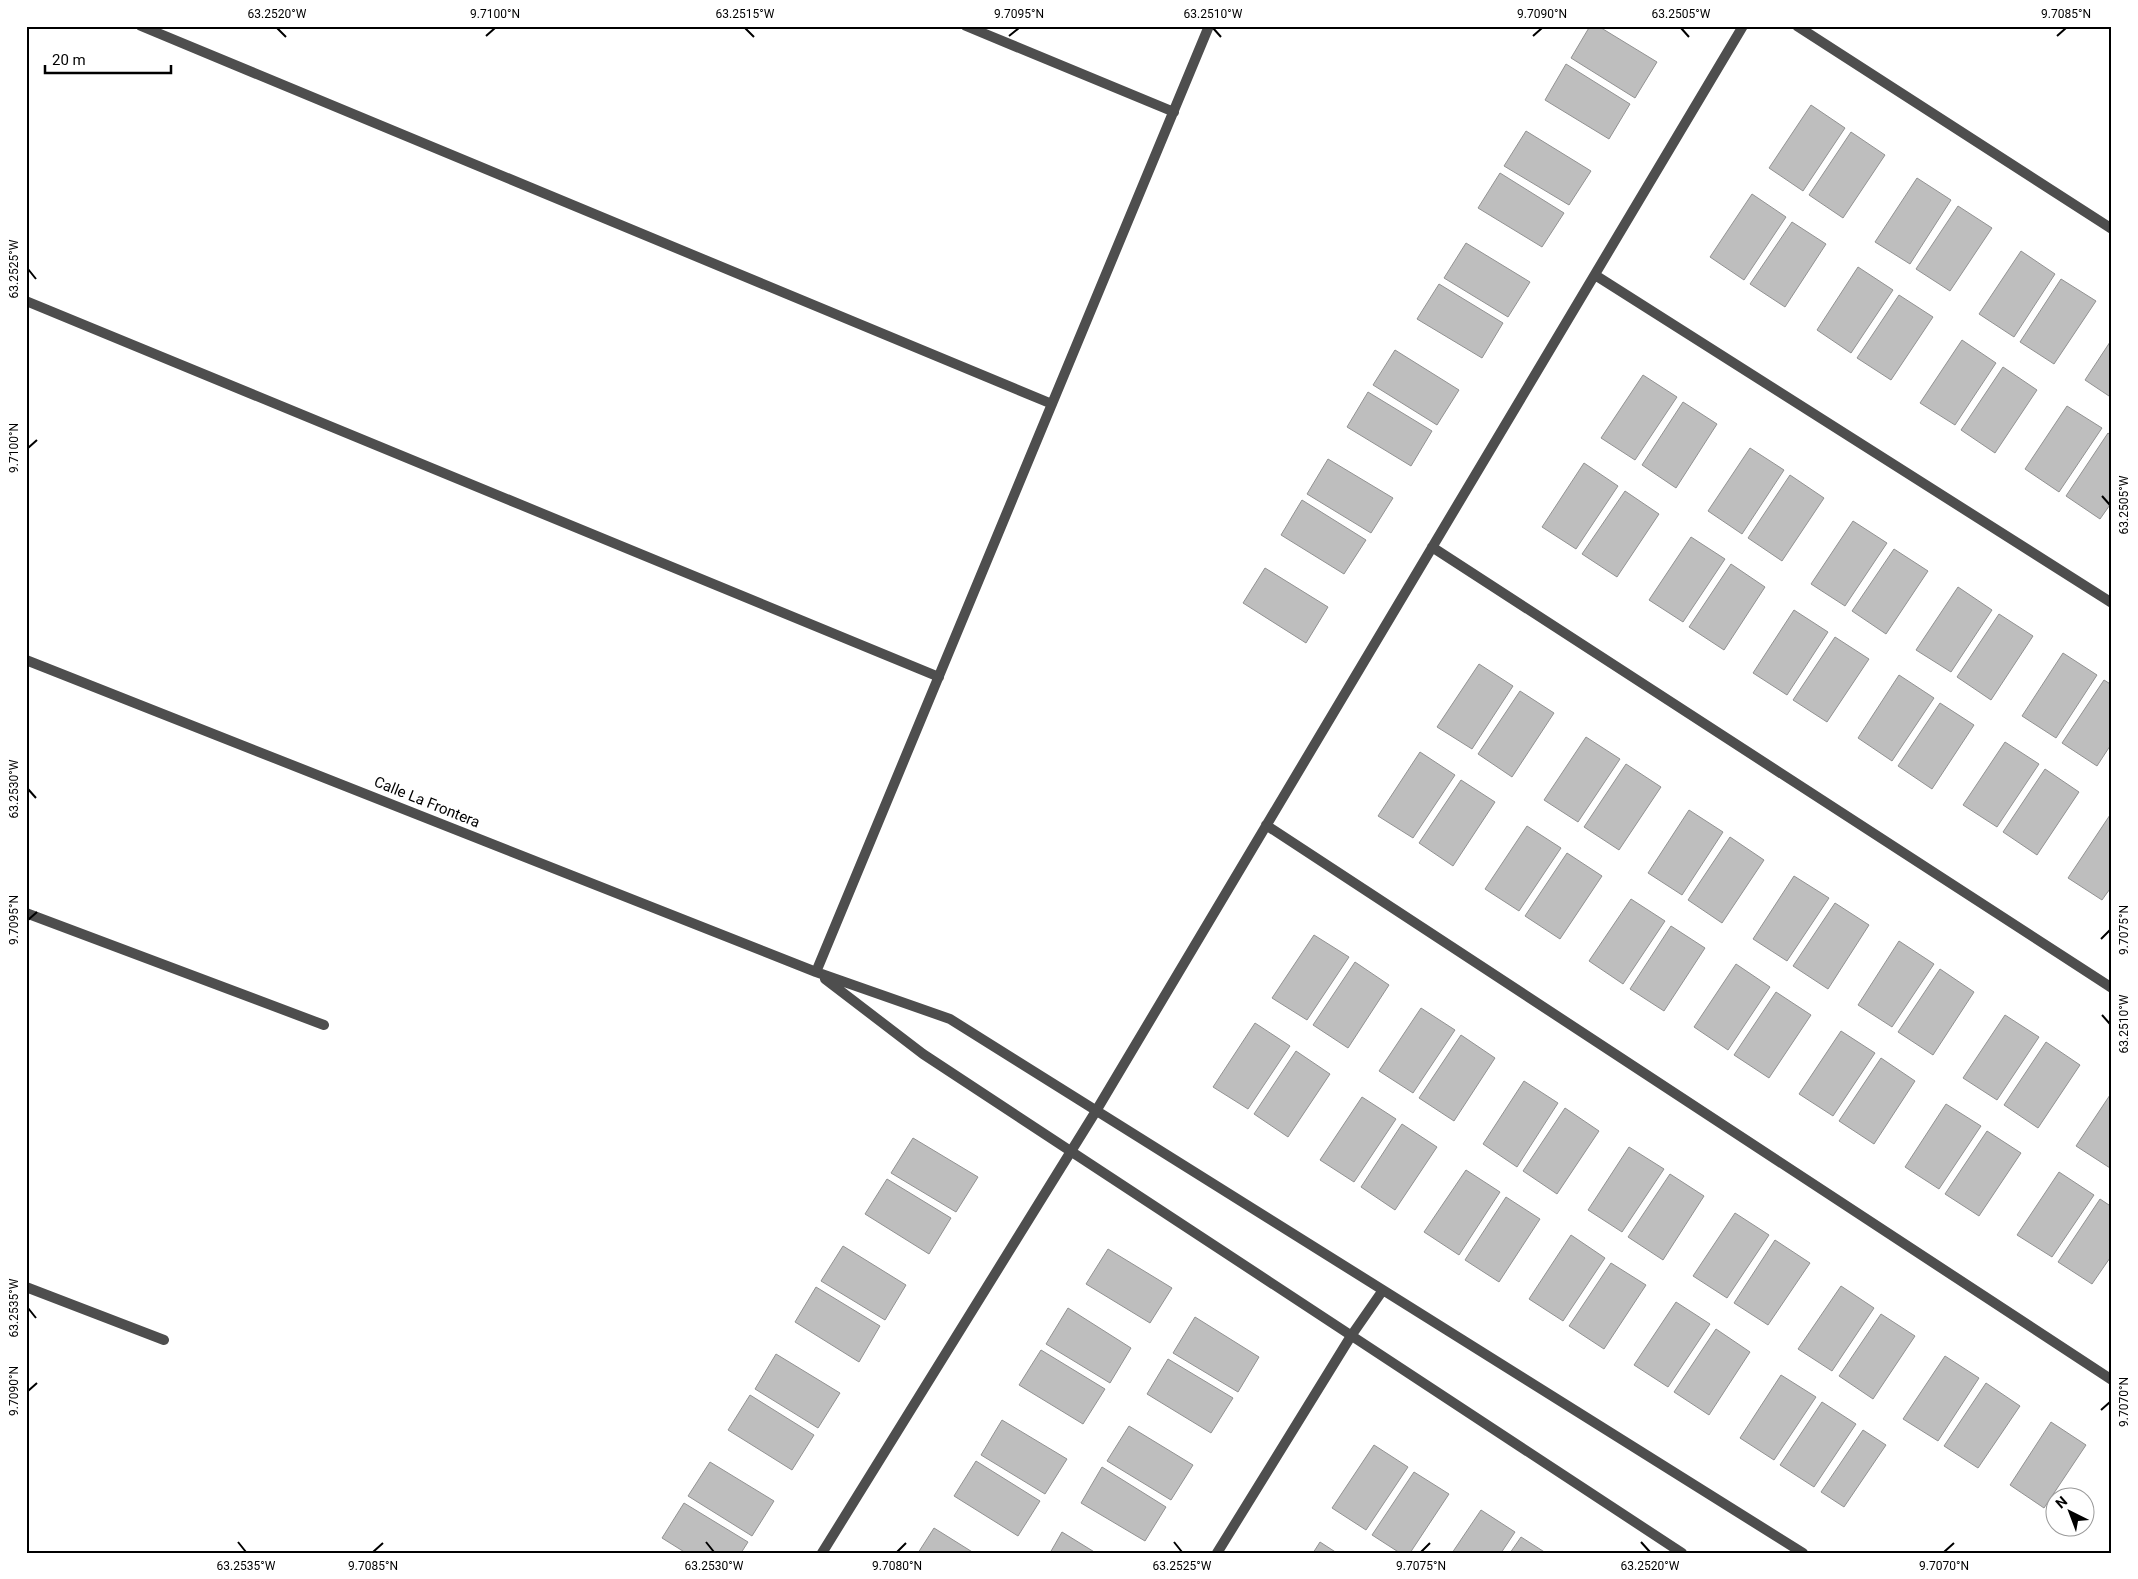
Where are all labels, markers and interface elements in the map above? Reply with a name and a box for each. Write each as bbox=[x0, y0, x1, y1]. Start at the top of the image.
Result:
text: 63.2520°W bbox=[248, 7, 307, 21]
text: 9.7100°N bbox=[470, 7, 520, 21]
text: 63.2515°W bbox=[716, 7, 775, 21]
text: 9.7095°N bbox=[994, 7, 1044, 21]
text: 63.2510°W bbox=[1184, 7, 1243, 21]
text: 9.7090°N bbox=[1517, 7, 1567, 21]
text: 63.2505°W bbox=[1652, 7, 1711, 21]
text: 9.7085°N bbox=[2041, 7, 2091, 21]
scale bar bbox=[45, 42, 171, 74]
text: 20 m bbox=[52, 51, 86, 69]
text: 63.2525°W bbox=[7, 239, 21, 298]
text: 9.7100°N bbox=[7, 423, 21, 473]
text: 63.2505°W bbox=[2117, 475, 2131, 534]
text: 63.2530°W bbox=[7, 759, 21, 818]
street label: Calle La Frontera bbox=[371, 773, 483, 831]
text: 9.7095°N bbox=[7, 895, 21, 945]
text: 9.7075°N bbox=[2117, 905, 2131, 955]
text: 63.2510°W bbox=[2117, 994, 2131, 1053]
text: 63.2535°W bbox=[7, 1278, 21, 1337]
text: 9.7090°N bbox=[7, 1366, 21, 1416]
text: 9.7070°N bbox=[2117, 1377, 2131, 1427]
north arrow bbox=[2046, 1486, 2096, 1536]
text: N bbox=[2052, 1493, 2070, 1512]
text: 63.2535°W bbox=[217, 1559, 276, 1573]
text: 9.7085°N bbox=[348, 1559, 398, 1573]
text: 63.2530°W bbox=[685, 1559, 744, 1573]
text: 9.7080°N bbox=[872, 1559, 922, 1573]
text: 63.2525°W bbox=[1153, 1559, 1212, 1573]
text: 9.7075°N bbox=[1396, 1559, 1446, 1573]
text: 63.2520°W bbox=[1621, 1559, 1680, 1573]
text: 9.7070°N bbox=[1919, 1559, 1969, 1573]

